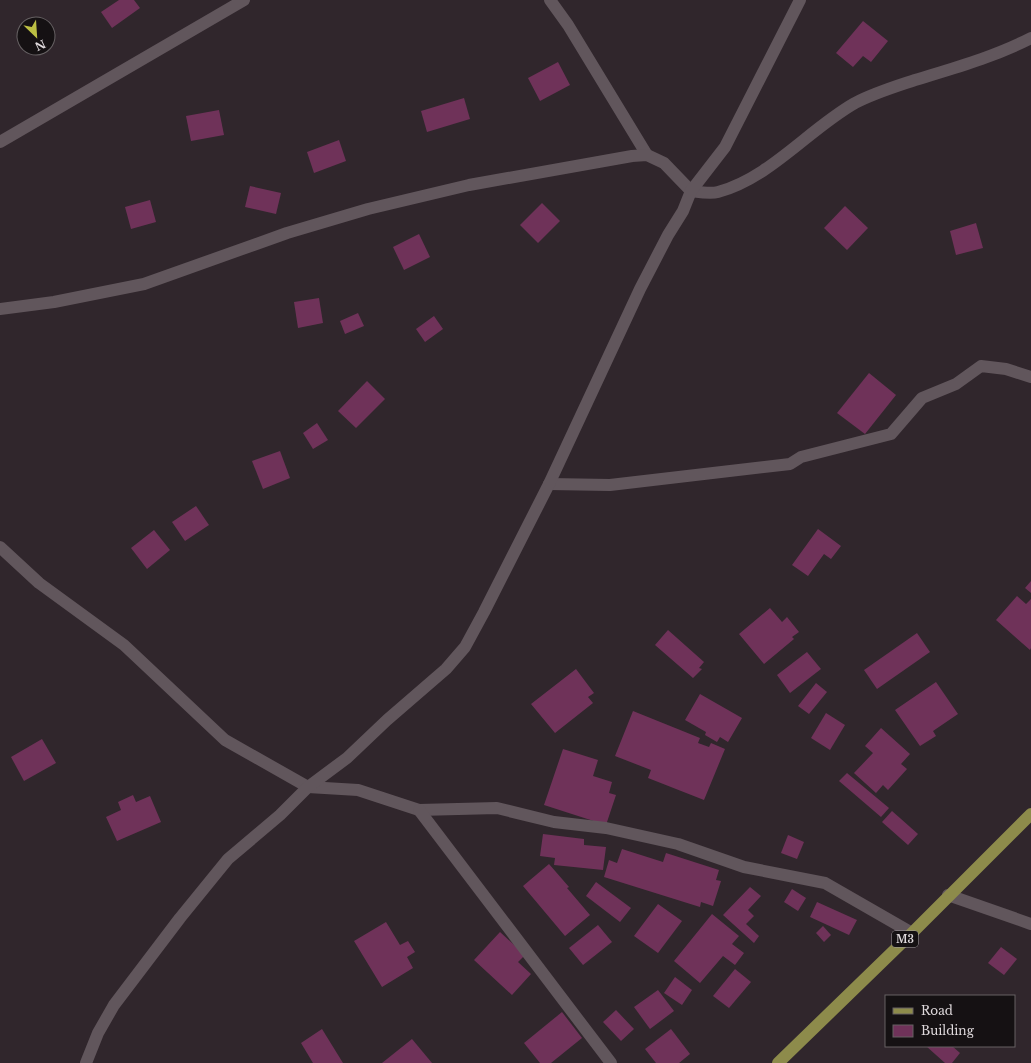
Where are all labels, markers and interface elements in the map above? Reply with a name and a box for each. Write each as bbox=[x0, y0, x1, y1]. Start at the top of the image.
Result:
north arrow bbox=[16, 16, 56, 56]
text: N bbox=[32, 37, 48, 54]
road number: M3 bbox=[892, 931, 918, 947]
legend bbox=[885, 995, 1015, 1047]
text: Road bbox=[921, 1003, 953, 1018]
text: Building bbox=[921, 1023, 975, 1038]

